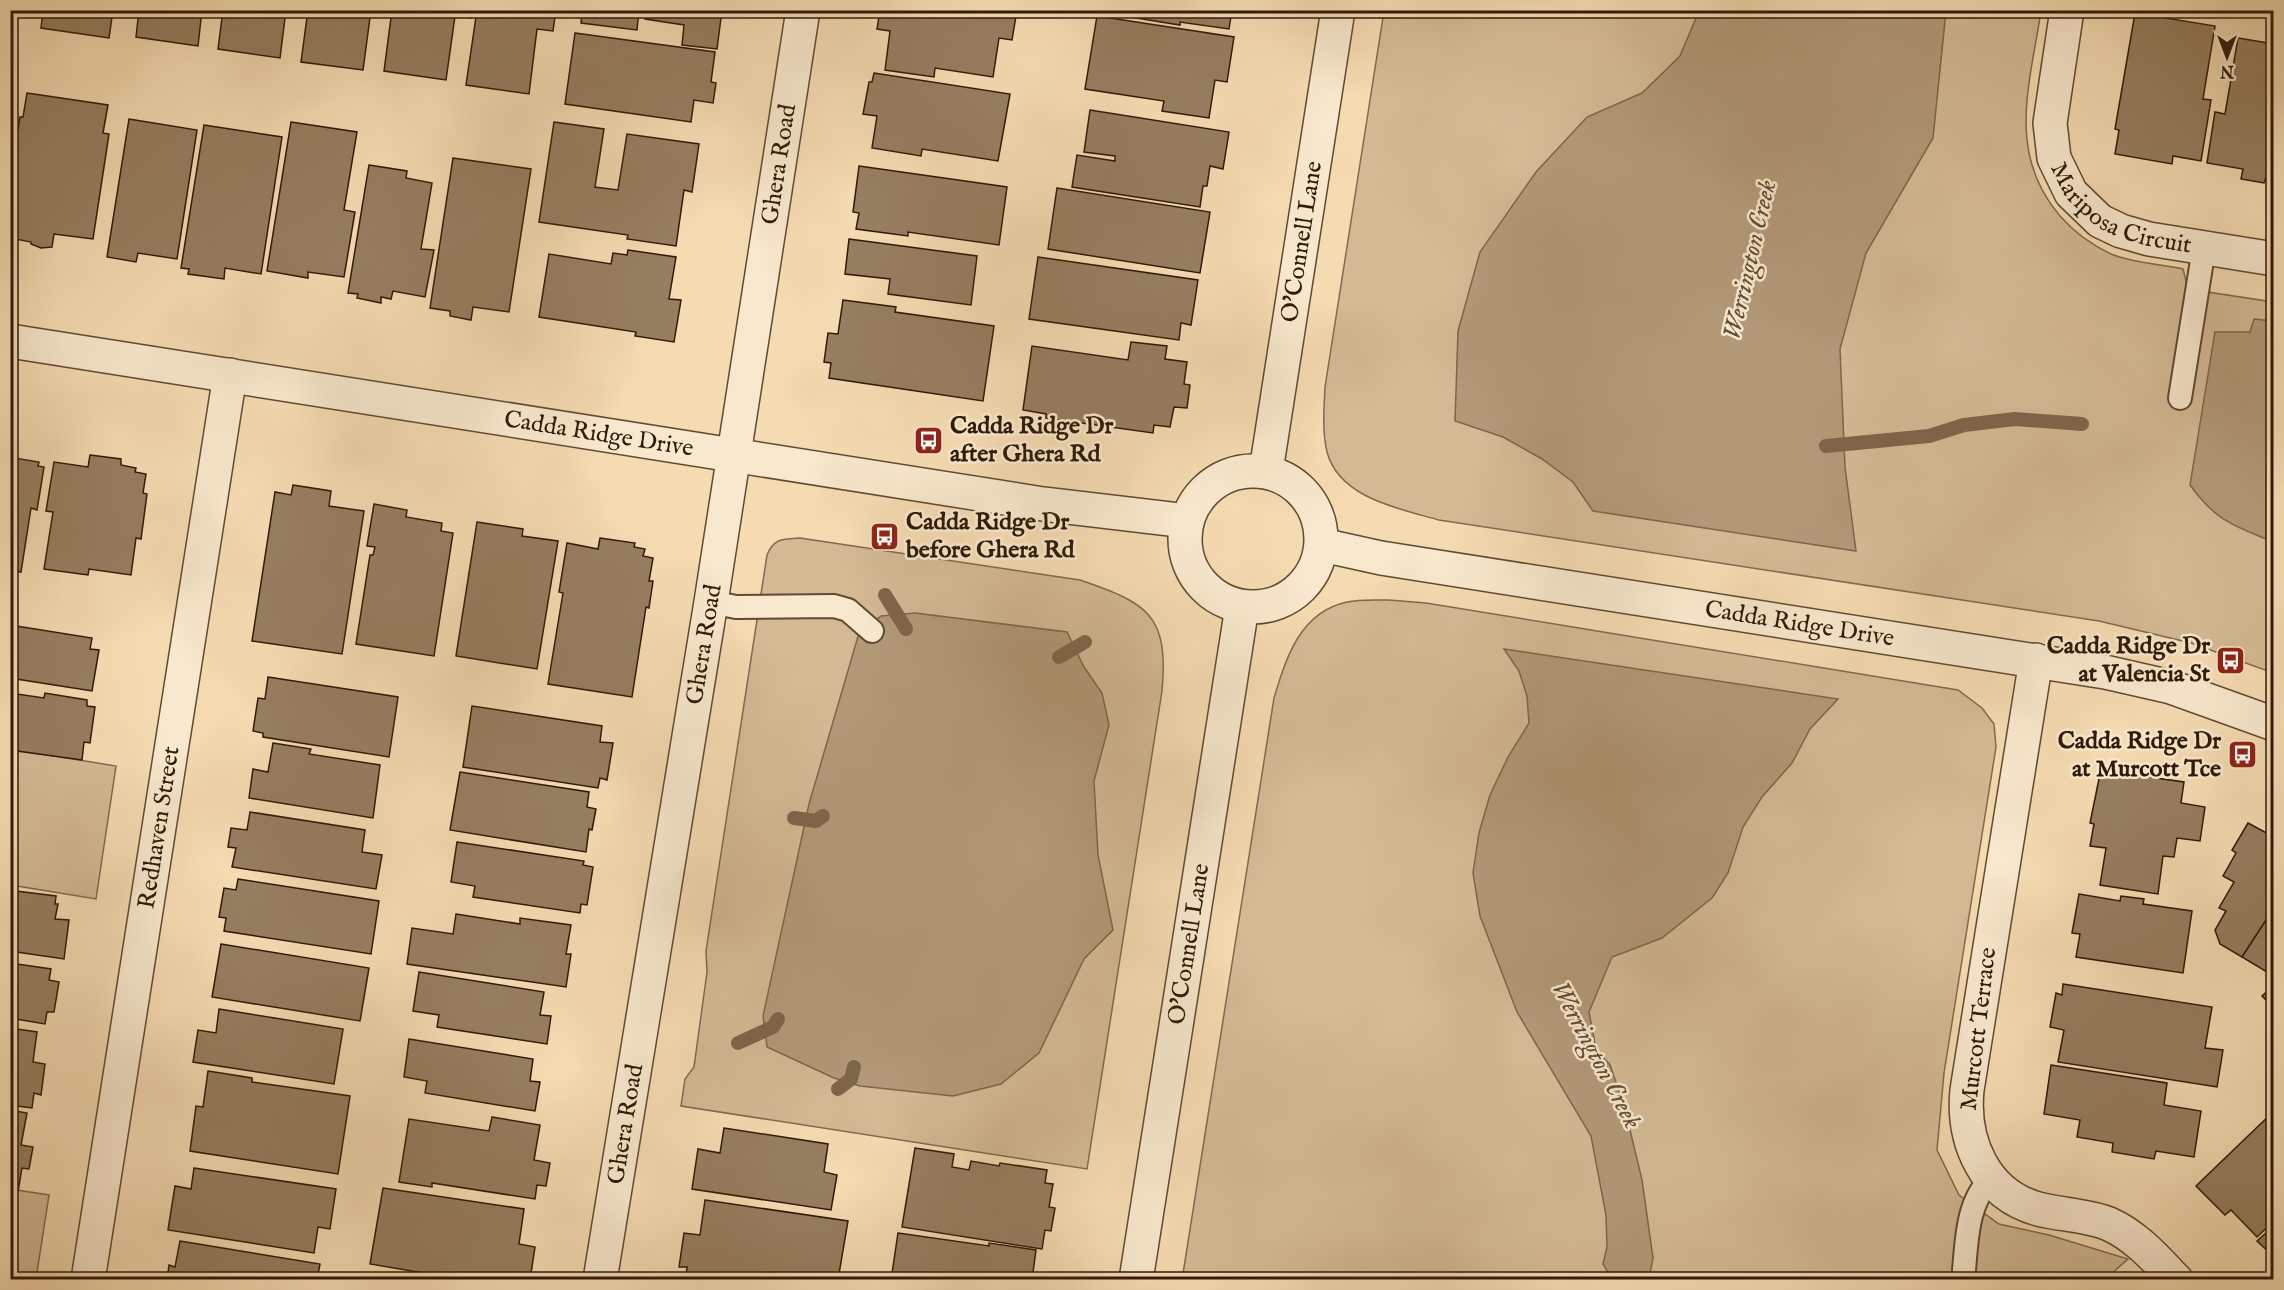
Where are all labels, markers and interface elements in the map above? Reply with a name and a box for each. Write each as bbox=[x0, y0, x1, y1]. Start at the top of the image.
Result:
north arrow bbox=[2197, 27, 2257, 87]
text: N bbox=[2220, 60, 2235, 80]
street label: Ghera Road bbox=[754, 102, 804, 227]
street label: Mariposa Circuit bbox=[2043, 157, 2194, 261]
street label: O'Connell Lane bbox=[1274, 159, 1330, 325]
water label: Werrington Creek bbox=[1716, 176, 1785, 343]
street label: Cadda Ridge Drive bbox=[502, 404, 696, 464]
place label: Cadda Ridge Dr after Ghera Rd bbox=[950, 411, 1114, 470]
bus stop icon: Cadda Ridge Dr after Ghera Rd bbox=[913, 424, 945, 456]
place label: Cadda Ridge Dr before Ghera Rd bbox=[905, 507, 1076, 566]
bus stop icon: Cadda Ridge Dr before Ghera Rd bbox=[869, 520, 901, 552]
street label: Ghera Road bbox=[679, 582, 729, 707]
street label: Cadda Ridge Drive bbox=[1703, 594, 1896, 654]
place label: Cadda Ridge Dr at Valencia St bbox=[2047, 631, 2211, 690]
bus stop icon: Cadda Ridge Dr at Valencia St bbox=[2215, 644, 2247, 676]
place label: Cadda Ridge Dr at Murcott Tce bbox=[2058, 726, 2221, 785]
bus stop icon: Cadda Ridge Dr at Murcott Tce bbox=[2226, 739, 2258, 771]
street label: Redhaven Street bbox=[131, 744, 187, 911]
street label: O'Connell Lane bbox=[1161, 861, 1217, 1027]
street label: Murcott Terrace bbox=[1954, 946, 2004, 1112]
water label: Werrington Creek bbox=[1542, 975, 1649, 1136]
street label: Ghera Road bbox=[600, 1061, 651, 1187]

